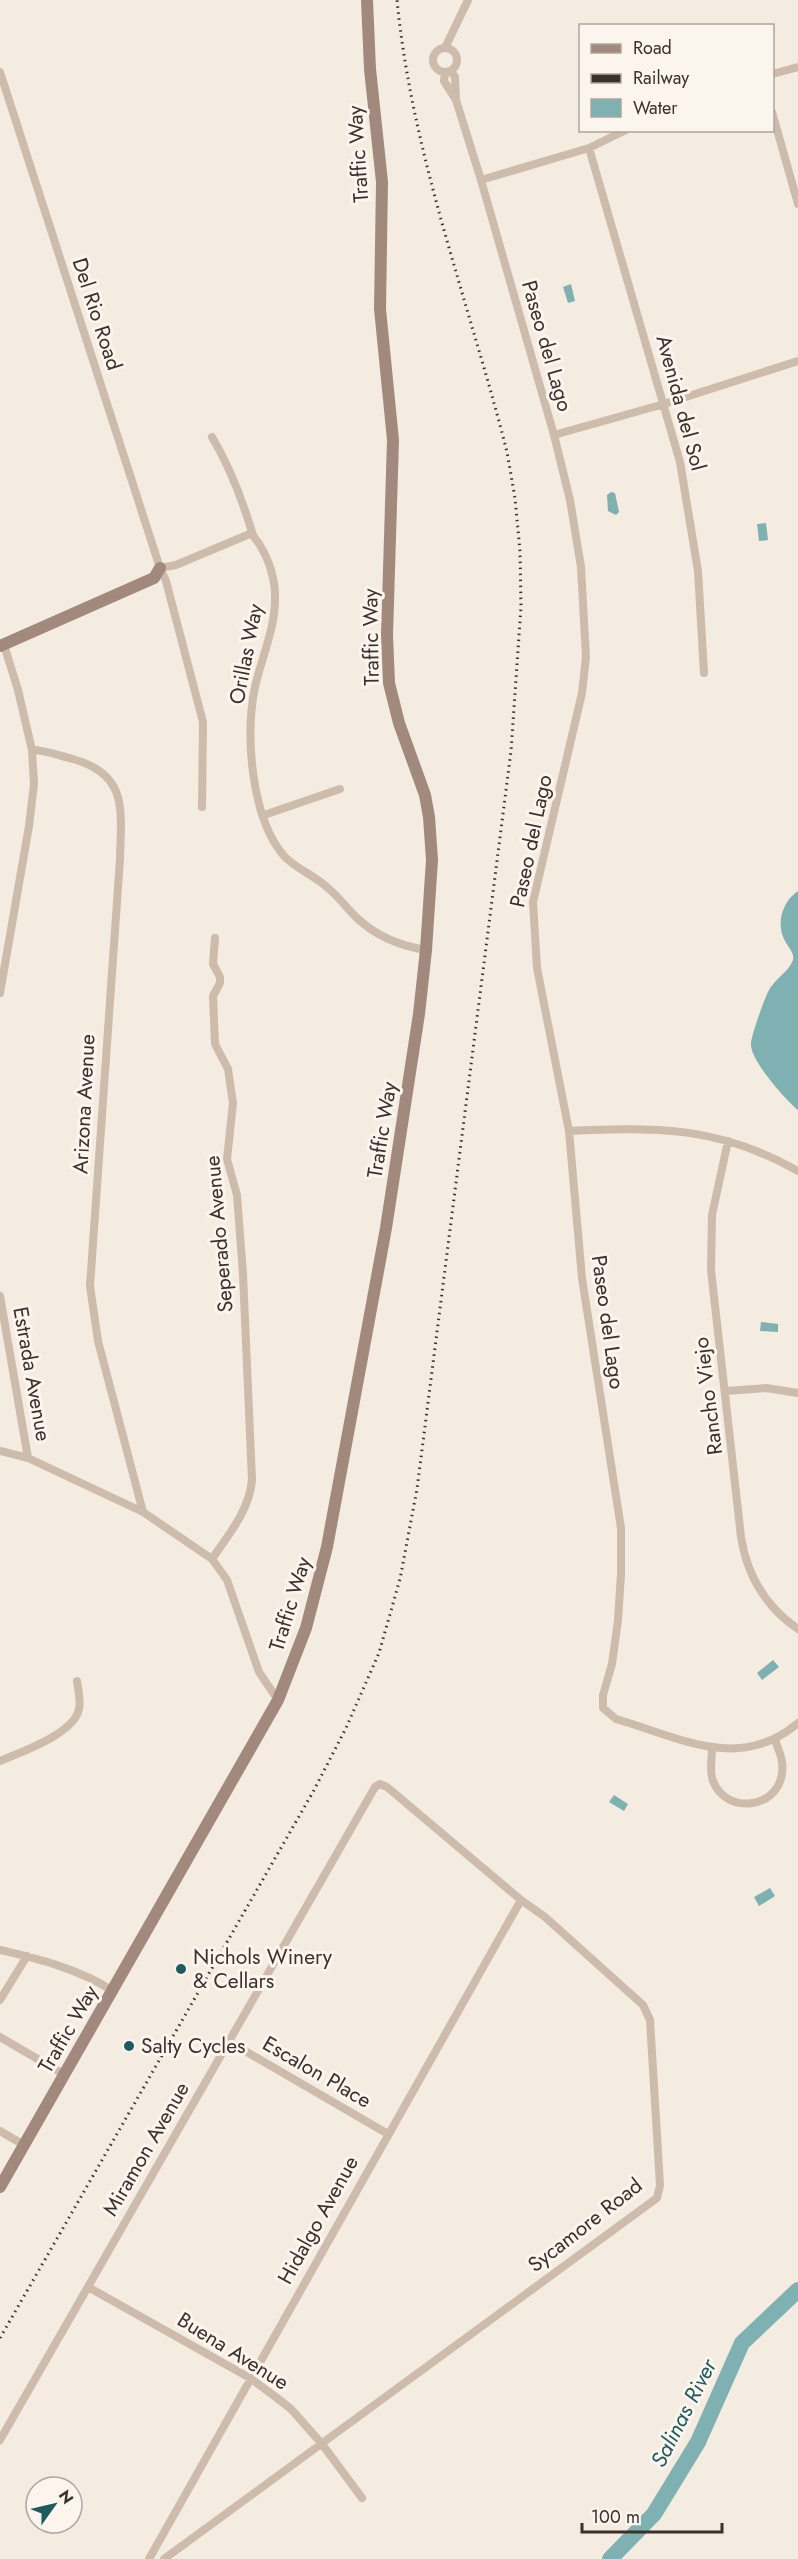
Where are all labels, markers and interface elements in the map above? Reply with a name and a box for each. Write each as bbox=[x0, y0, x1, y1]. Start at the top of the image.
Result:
legend bbox=[579, 24, 774, 132]
text: Road bbox=[633, 35, 672, 61]
text: Railway bbox=[633, 65, 689, 91]
text: Water bbox=[633, 95, 678, 121]
street label: Traffic Way bbox=[340, 104, 376, 203]
street label: Del Rio Road bbox=[65, 254, 129, 374]
street label: Paseo del Lago bbox=[514, 277, 580, 415]
street label: Avenida del Sol bbox=[649, 332, 713, 474]
street label: Traffic Way bbox=[355, 587, 387, 686]
street label: Orillas Way bbox=[222, 600, 271, 707]
street label: Paseo del Lago bbox=[502, 772, 560, 910]
street label: Arizona Avenue bbox=[65, 1033, 103, 1175]
street label: Traffic Way bbox=[360, 1079, 405, 1180]
street label: Seperado Avenue bbox=[197, 1154, 241, 1314]
street label: Paseo del Lago bbox=[584, 1253, 632, 1391]
street label: Estrada Avenue bbox=[5, 1304, 59, 1444]
street label: Rancho Viejo bbox=[686, 1335, 730, 1457]
street label: Traffic Way bbox=[261, 1552, 319, 1655]
place label: Nichols Winery & Cellars bbox=[193, 1942, 333, 1996]
marker: Nichols Winery & Cellars bbox=[174, 1962, 188, 1976]
street label: Traffic Way bbox=[31, 1979, 106, 2079]
street label: Escalon Place bbox=[257, 2029, 377, 2115]
place label: Salty Cycles bbox=[141, 2031, 245, 2061]
marker: Salty Cycles bbox=[122, 2039, 136, 2053]
street label: Miramon Avenue bbox=[95, 2076, 197, 2222]
street label: Hidalgo Avenue bbox=[270, 2150, 366, 2290]
street label: Sycamore Road bbox=[522, 2171, 648, 2279]
street label: Buena Avenue bbox=[171, 2305, 295, 2397]
water label: Salinas River bbox=[642, 2352, 725, 2473]
north arrow bbox=[24, 2475, 84, 2535]
text: N bbox=[53, 2485, 79, 2509]
scale bar bbox=[582, 2496, 722, 2534]
text: 100 m bbox=[591, 2504, 640, 2530]

